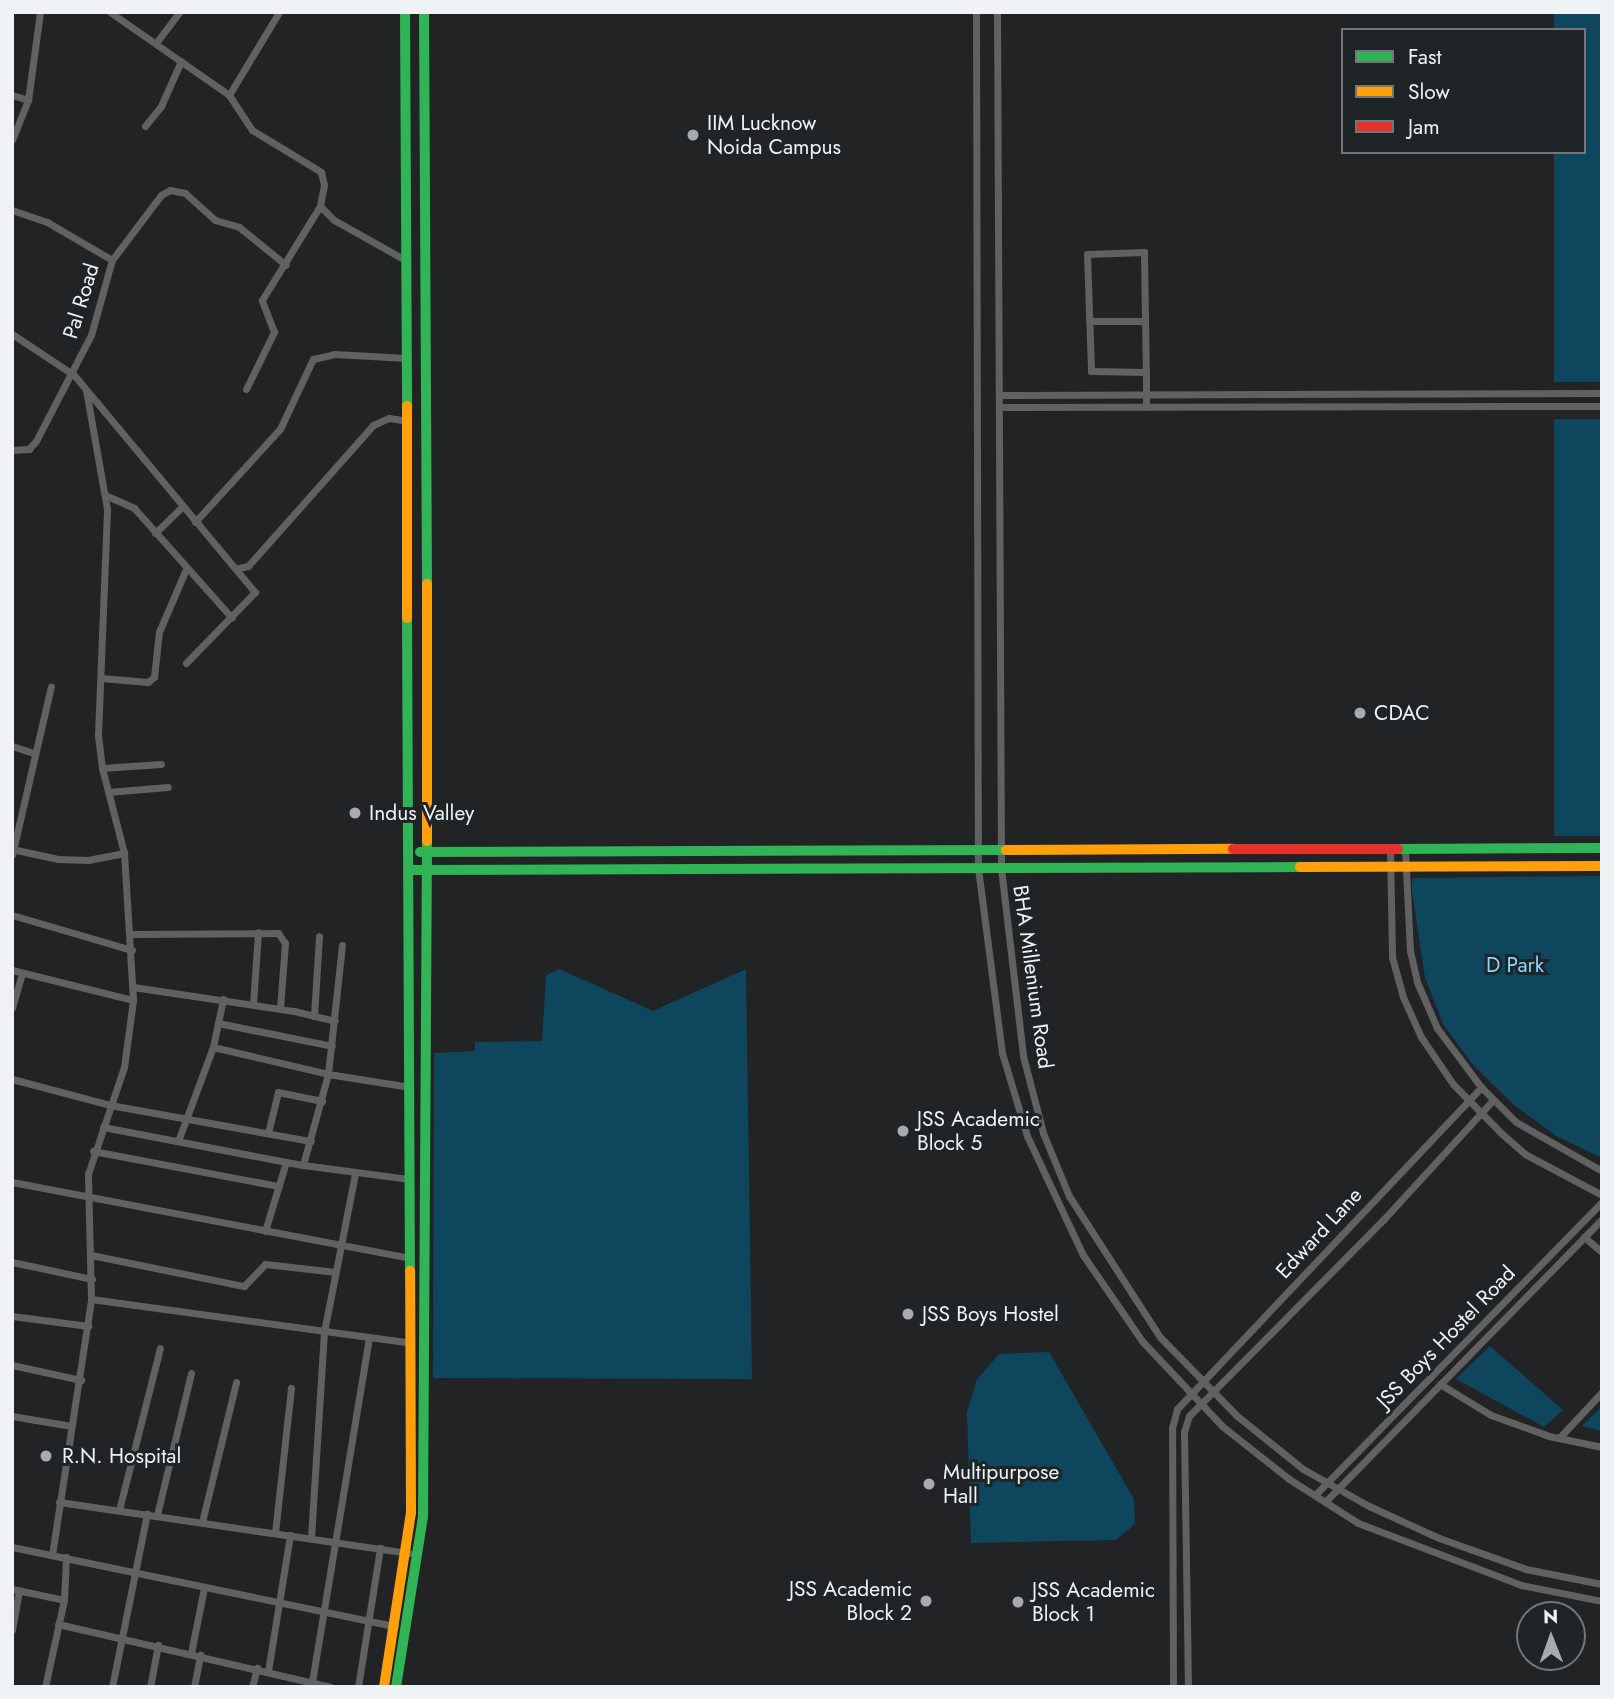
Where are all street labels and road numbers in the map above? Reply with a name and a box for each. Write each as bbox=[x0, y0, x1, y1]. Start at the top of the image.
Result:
street label: Pal Road bbox=[58, 260, 104, 342]
street label: BHA Millenium Road bbox=[1008, 883, 1058, 1071]
street label: Edward Lane bbox=[1271, 1182, 1367, 1284]
street label: JSS Boys Hostel Road bbox=[1371, 1260, 1521, 1414]

